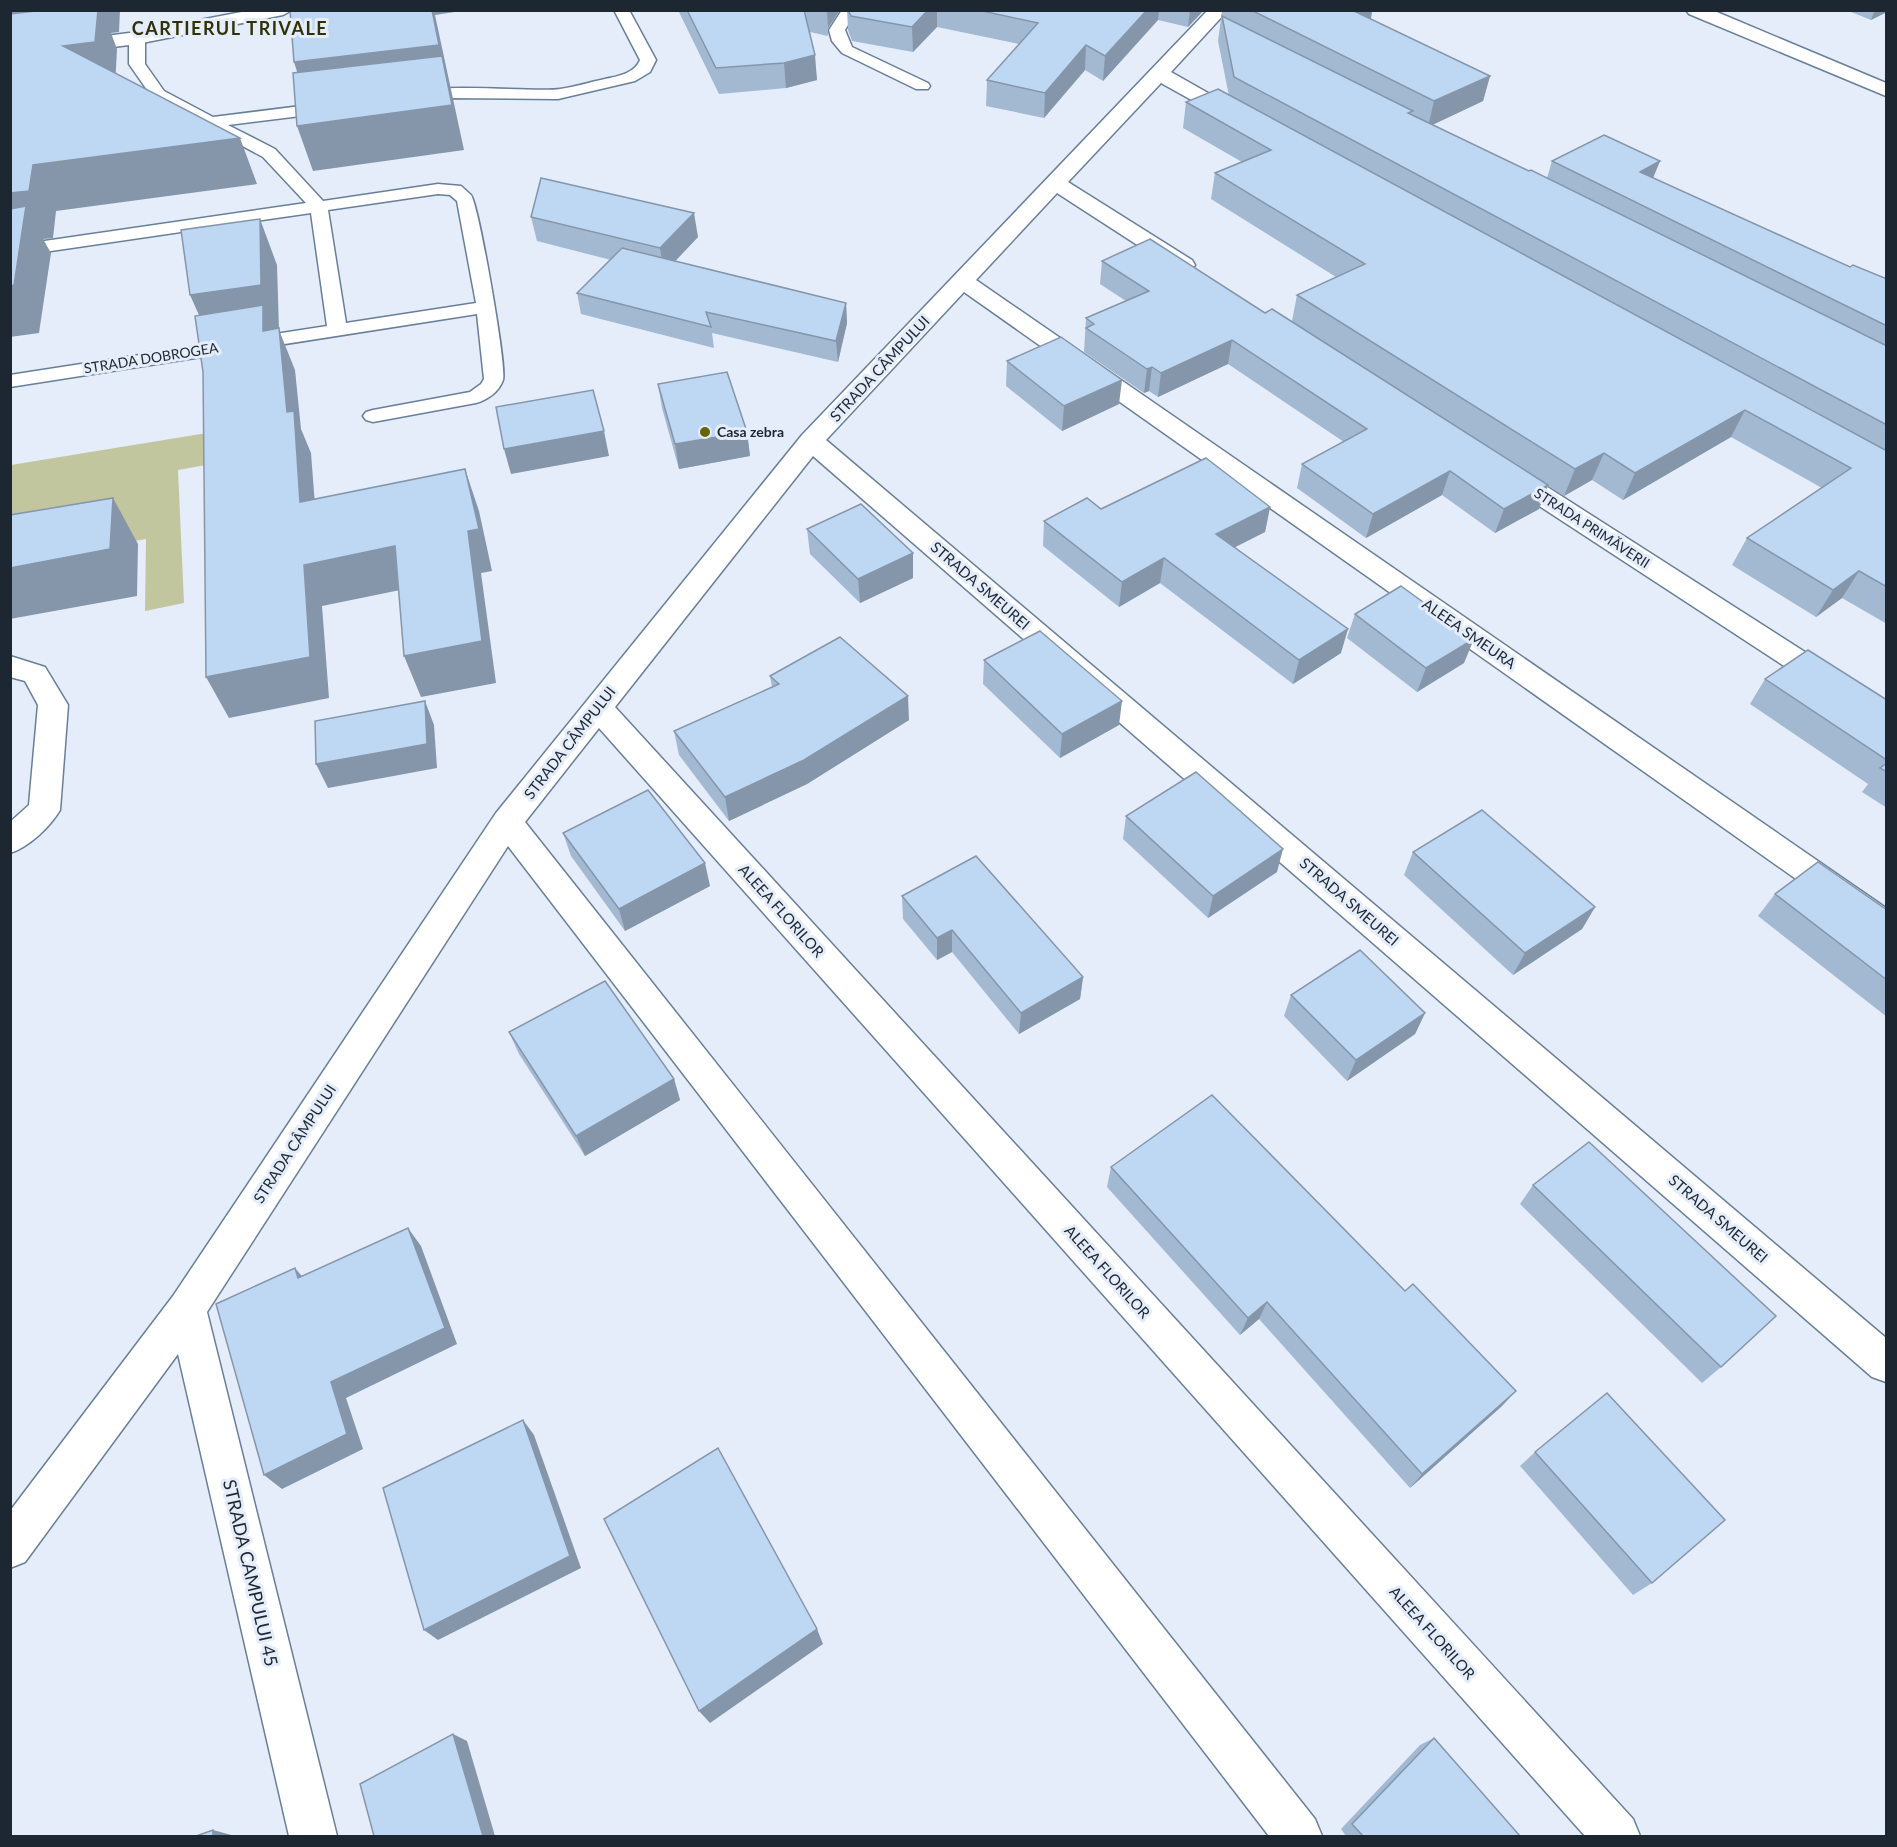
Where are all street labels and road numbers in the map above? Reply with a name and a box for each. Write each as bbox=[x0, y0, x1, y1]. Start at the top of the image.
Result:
street label: STRADA CÂMPULUI bbox=[826, 312, 933, 425]
street label: STRADA DOBROGEA bbox=[83, 338, 220, 377]
street label: STRADA PRIMĂVERII bbox=[1531, 484, 1653, 571]
street label: STRADA SMEUREI bbox=[928, 537, 1034, 633]
street label: ALEEA SMEURA bbox=[1419, 594, 1520, 673]
street label: STRADA CÂMPULUI bbox=[520, 683, 619, 802]
street label: STRADA SMEUREI bbox=[1297, 853, 1403, 949]
street label: ALEEA FLORILOR bbox=[735, 860, 828, 961]
street label: STRADA CÂMPULUI bbox=[249, 1081, 339, 1206]
street label: STRADA SMEUREI bbox=[1666, 1170, 1772, 1266]
street label: ALEEA FLORILOR bbox=[1061, 1221, 1154, 1322]
street label: STRADA CAMPULUI 45 bbox=[219, 1477, 283, 1668]
street label: ALEEA FLORILOR bbox=[1386, 1582, 1479, 1683]

